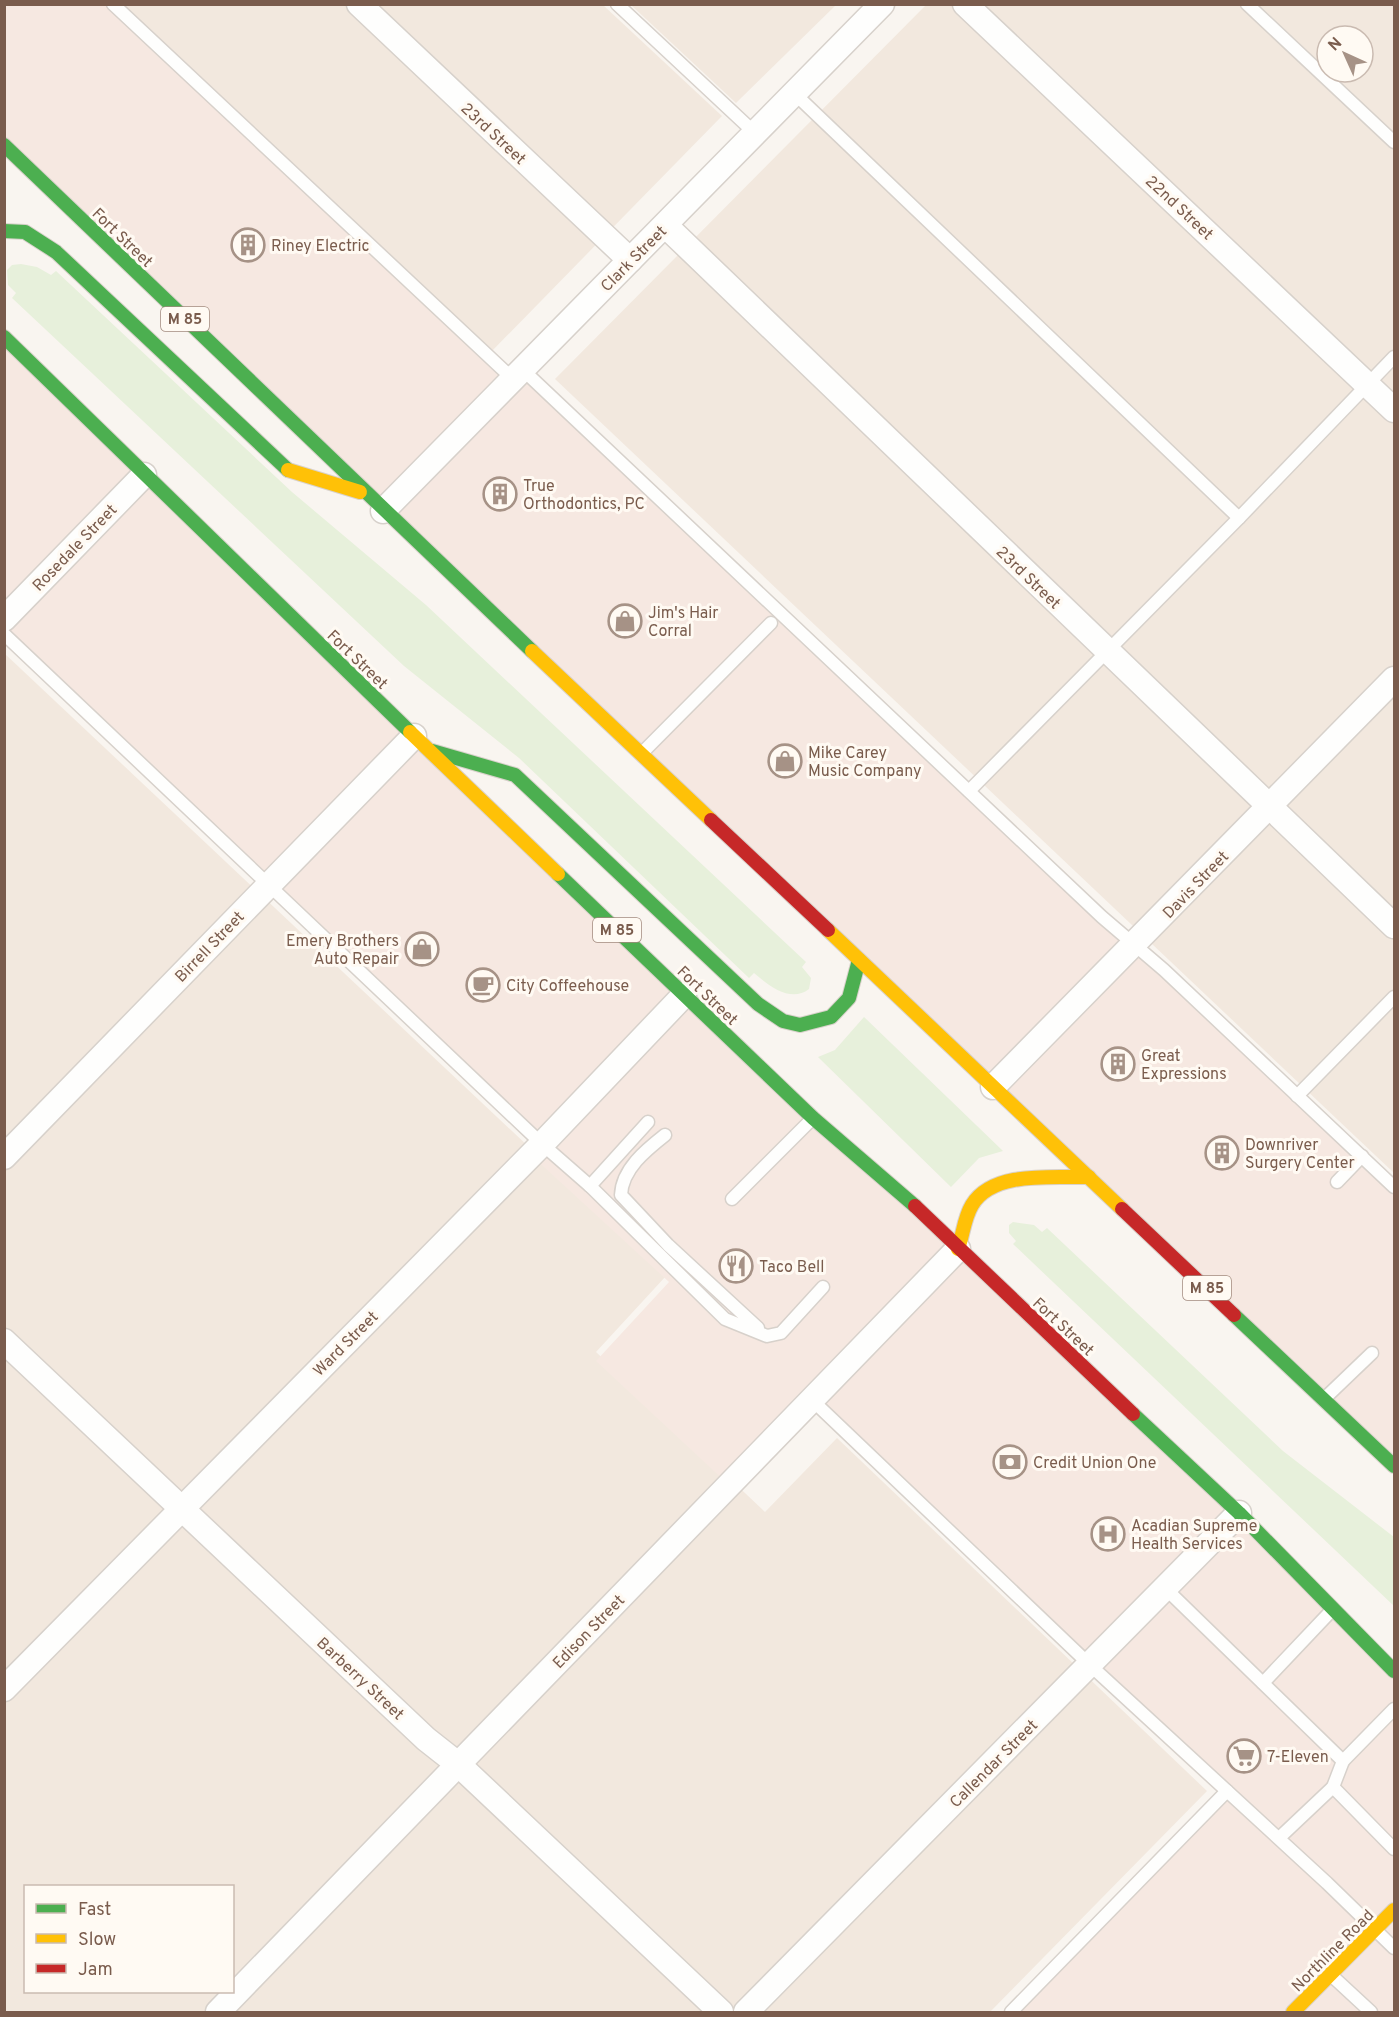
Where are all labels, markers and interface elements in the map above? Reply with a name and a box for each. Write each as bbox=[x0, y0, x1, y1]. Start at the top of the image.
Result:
north arrow bbox=[1315, 24, 1375, 84]
text: N bbox=[1325, 34, 1347, 56]
street label: 23rd Street bbox=[456, 99, 529, 170]
street label: 22nd Street bbox=[1140, 172, 1217, 245]
street label: Fort Street bbox=[87, 205, 156, 272]
street label: Clark Street bbox=[597, 222, 672, 297]
building icon: Riney Electric bbox=[230, 227, 266, 263]
place label: Riney Electric bbox=[271, 237, 370, 257]
road number: M 85 bbox=[161, 307, 209, 331]
building icon: True Orthodontics, PC bbox=[482, 476, 518, 512]
place label: True Orthodontics, PC bbox=[523, 477, 645, 515]
street label: Rosedale Street bbox=[29, 501, 122, 596]
street label: 23rd Street bbox=[991, 543, 1064, 614]
shop icon: Jim's Hair Corral bbox=[607, 603, 643, 639]
place label: Jim's Hair Corral bbox=[648, 604, 718, 642]
street label: Fort Street bbox=[322, 627, 391, 694]
shop icon: Mike Carey Music Company bbox=[767, 743, 803, 779]
place label: Mike Carey Music Company bbox=[808, 744, 922, 782]
street label: Davis Street bbox=[1159, 847, 1234, 923]
street label: Birrell Street bbox=[172, 908, 249, 987]
road number: M 85 bbox=[593, 918, 641, 942]
shop icon: Emery Brothers Auto Repair bbox=[404, 931, 440, 967]
place label: Emery Brothers Auto Repair bbox=[286, 932, 399, 970]
street label: Fort Street bbox=[672, 963, 741, 1030]
cafe icon: City Coffeehouse bbox=[465, 967, 501, 1003]
place label: City Coffeehouse bbox=[506, 977, 629, 997]
building icon: Great Expressions bbox=[1100, 1046, 1136, 1082]
place label: Great Expressions bbox=[1141, 1047, 1227, 1085]
building icon: Downriver Surgery Center bbox=[1204, 1135, 1240, 1171]
place label: Downriver Surgery Center bbox=[1245, 1136, 1355, 1174]
restaurant icon: Taco Bell bbox=[718, 1248, 754, 1284]
place label: Taco Bell bbox=[759, 1258, 824, 1278]
road number: M 85 bbox=[1183, 1276, 1231, 1300]
street label: Fort Street bbox=[1028, 1294, 1098, 1361]
street label: Ward Street bbox=[310, 1308, 383, 1381]
bank icon: Credit Union One bbox=[992, 1444, 1028, 1480]
place label: Credit Union One bbox=[1033, 1454, 1156, 1474]
hospital icon: Acadian Supreme Health Services bbox=[1090, 1516, 1126, 1552]
place label: Acadian Supreme Health Services bbox=[1131, 1517, 1257, 1555]
street label: Edison Street bbox=[549, 1591, 630, 1674]
street label: Barberry Street bbox=[312, 1634, 407, 1725]
street label: Callendar Street bbox=[946, 1716, 1043, 1813]
supermarket icon: 7-Eleven bbox=[1226, 1738, 1262, 1774]
place label: 7-Eleven bbox=[1267, 1748, 1329, 1768]
legend bbox=[24, 1885, 234, 1993]
text: Fast bbox=[78, 1899, 111, 1922]
street label: Northline Road bbox=[1288, 1906, 1379, 1997]
text: Slow bbox=[78, 1929, 116, 1952]
text: Jam bbox=[78, 1959, 113, 1982]

